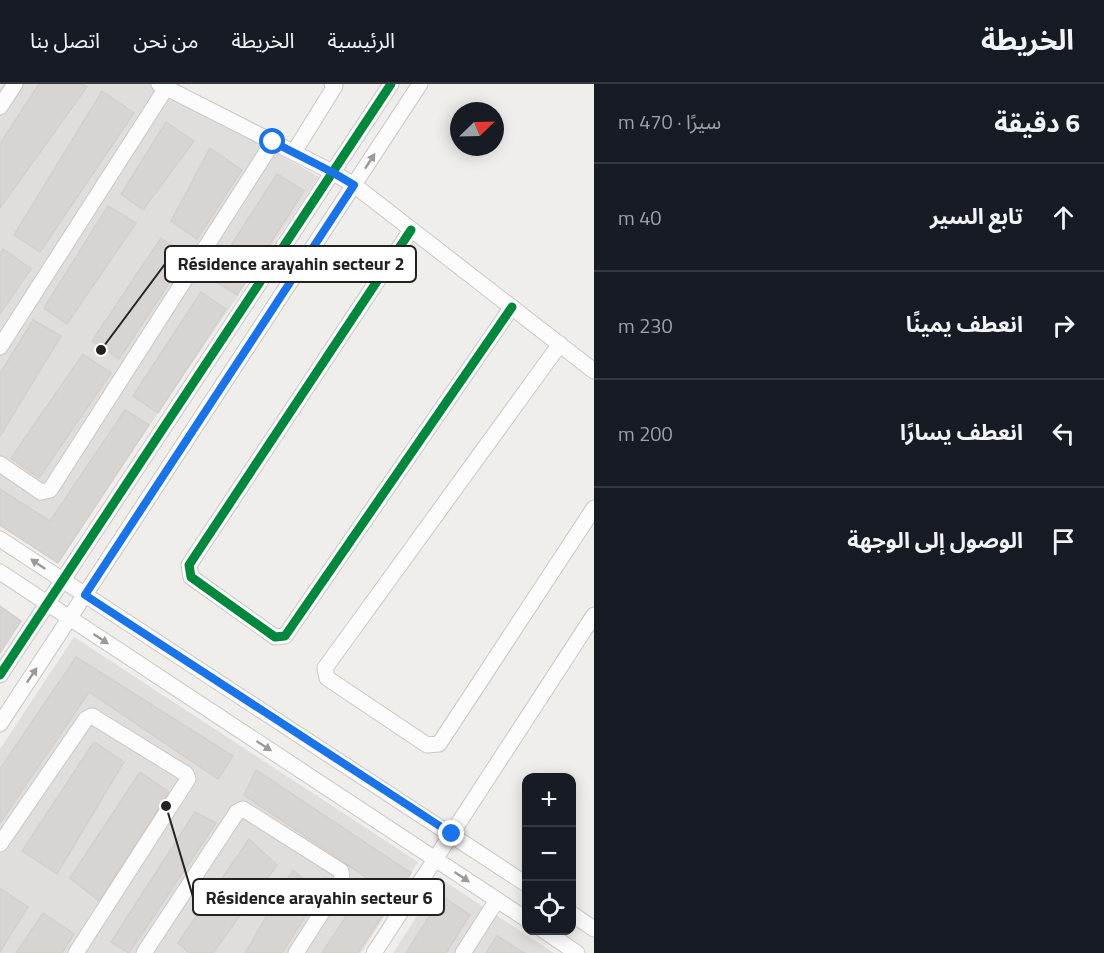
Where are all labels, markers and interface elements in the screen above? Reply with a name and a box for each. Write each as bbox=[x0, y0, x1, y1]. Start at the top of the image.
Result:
text: الخريطة bbox=[981, 18, 1074, 61]
text: اتصل بنا bbox=[30, 24, 100, 56]
text: من نحن bbox=[133, 24, 198, 56]
text: الخريطة bbox=[231, 24, 294, 56]
text: الرئيسية bbox=[327, 24, 395, 56]
north arrow bbox=[450, 102, 504, 156]
text: 6 دقيقة bbox=[994, 103, 1080, 142]
text: سيرًا · 470 m bbox=[618, 106, 721, 137]
route start bbox=[259, 128, 285, 154]
one-way arrow bbox=[364, 153, 375, 169]
text: تابع السير bbox=[930, 199, 1023, 233]
icon: ahead bbox=[1047, 201, 1080, 234]
text: 40 m bbox=[618, 202, 662, 233]
callout: Résidence arayahin secteur 2 bbox=[165, 246, 416, 282]
text: Résidence arayahin secteur 2 bbox=[177, 250, 405, 277]
text: انعطف يمينًا bbox=[906, 307, 1023, 341]
icon: right bbox=[1047, 309, 1080, 342]
text: 230 m bbox=[618, 310, 673, 341]
text: انعطف يسارًا bbox=[900, 415, 1023, 449]
icon: left bbox=[1047, 417, 1080, 450]
text: 200 m bbox=[618, 418, 673, 449]
text: الوصول إلى الوجهة bbox=[847, 523, 1023, 557]
icon: arrive bbox=[1047, 525, 1080, 558]
one-way arrow bbox=[30, 559, 47, 570]
one-way arrow bbox=[93, 633, 109, 645]
one-way arrow bbox=[27, 667, 38, 683]
one-way arrow bbox=[256, 741, 272, 752]
map controls bbox=[522, 773, 576, 935]
button: + bbox=[522, 773, 576, 827]
route end bbox=[438, 820, 464, 846]
button: − bbox=[522, 827, 576, 881]
one-way arrow bbox=[454, 871, 470, 882]
callout: Résidence arayahin secteur 6 bbox=[193, 879, 444, 915]
button: locate bbox=[522, 881, 576, 935]
text: Résidence arayahin secteur 6 bbox=[205, 884, 433, 911]

